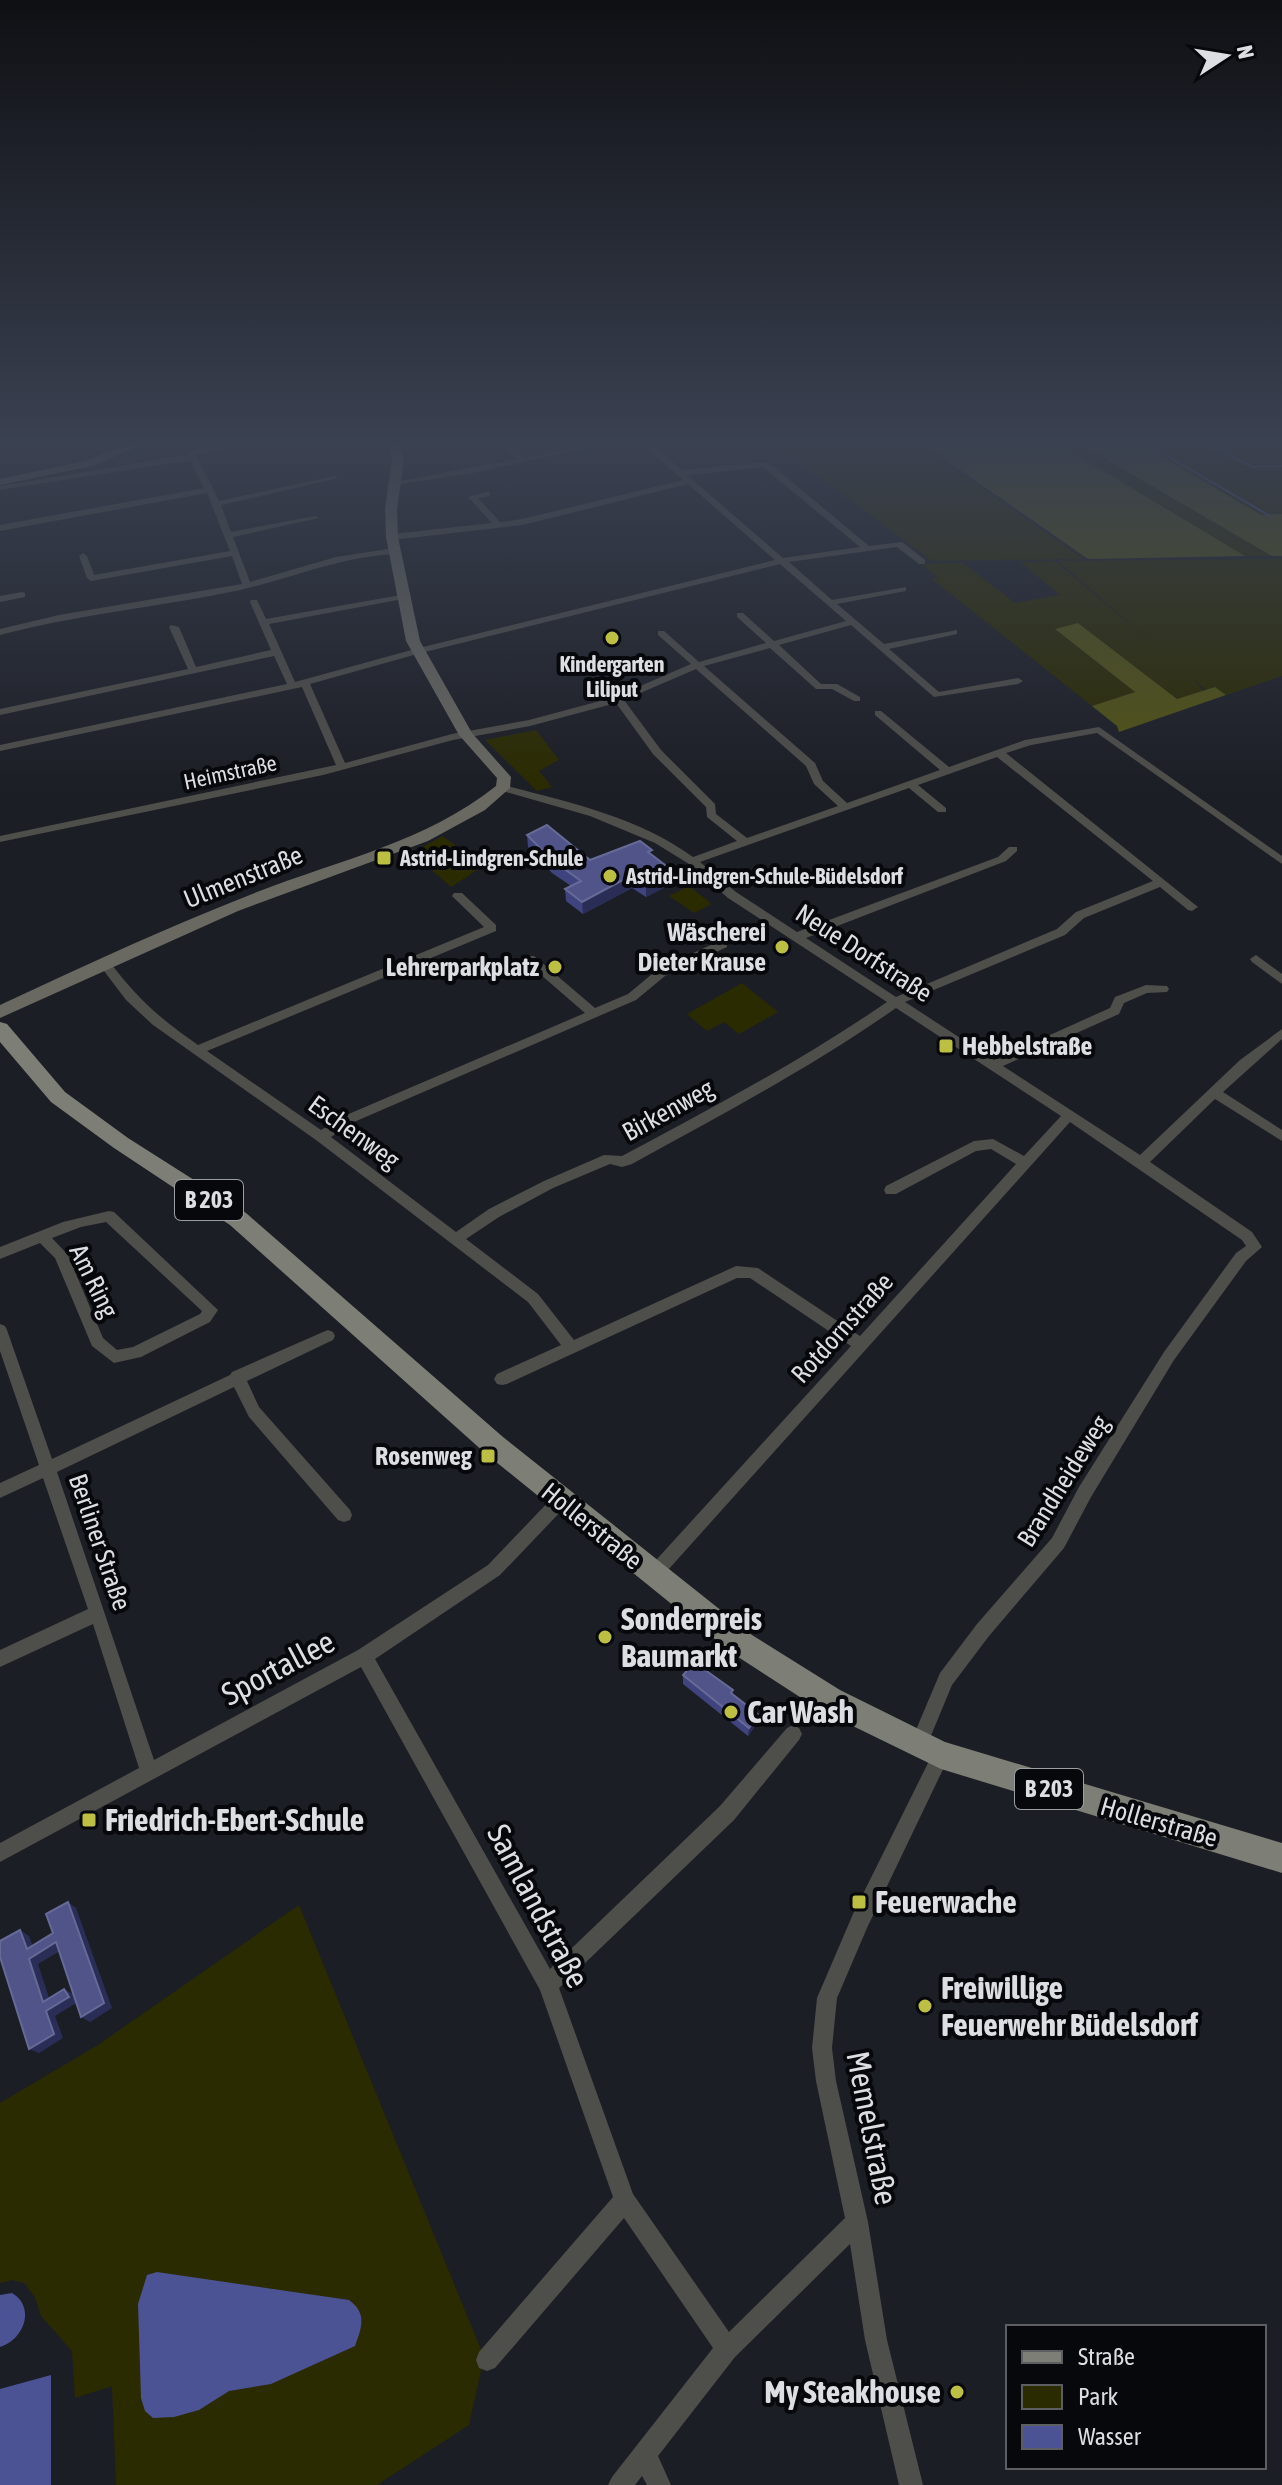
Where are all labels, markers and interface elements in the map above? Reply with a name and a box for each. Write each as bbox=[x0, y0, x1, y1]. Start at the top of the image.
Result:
north arrow bbox=[1186, 16, 1266, 96]
text: N bbox=[1231, 43, 1260, 61]
marker: Kindergarten Liliput bbox=[603, 629, 621, 647]
place label: Kindergarten Liliput bbox=[559, 651, 665, 702]
street label: Heimstraße bbox=[181, 749, 279, 795]
street label: Ulmenstraße bbox=[179, 840, 307, 914]
place label: Astrid-Lindgren-Schule bbox=[399, 845, 583, 871]
marker: Astrid-Lindgren-Schule bbox=[375, 849, 393, 867]
place label: Astrid-Lindgren-Schule-Büdelsdorf bbox=[625, 863, 904, 889]
marker: Astrid-Lindgren-Schule-Büdelsdorf bbox=[601, 867, 619, 885]
street label: Neue Dorfstraße bbox=[790, 898, 938, 1008]
place label: Wäscherei Dieter Krause bbox=[638, 917, 766, 977]
marker: Wäscherei Dieter Krause bbox=[773, 938, 791, 956]
place label: Lehrerparkplatz bbox=[386, 952, 540, 982]
marker: Lehrerparkplatz bbox=[546, 958, 564, 976]
place label: Hebbelstraße bbox=[962, 1031, 1092, 1061]
marker: Hebbelstraße bbox=[937, 1037, 955, 1055]
street label: Birkenweg bbox=[617, 1072, 720, 1147]
street label: Eschenweg bbox=[303, 1089, 406, 1176]
road number: B 203 bbox=[175, 1180, 243, 1220]
street label: Am Ring bbox=[63, 1239, 125, 1323]
street label: Rotdornstraße bbox=[785, 1267, 899, 1389]
street label: Brandheideweg bbox=[1011, 1409, 1116, 1552]
place label: Rosenweg bbox=[375, 1441, 473, 1471]
marker: Rosenweg bbox=[479, 1447, 497, 1465]
street label: Berliner Straße bbox=[63, 1470, 137, 1614]
street label: Hollerstraße bbox=[536, 1477, 648, 1575]
place label: Sonderpreis Baumarkt bbox=[621, 1600, 762, 1674]
street label: Sportallee bbox=[215, 1622, 340, 1713]
marker: Sonderpreis Baumarkt bbox=[596, 1628, 614, 1646]
place label: Car Wash bbox=[747, 1693, 854, 1730]
marker: Car Wash bbox=[722, 1703, 740, 1721]
road number: B 203 bbox=[1015, 1769, 1083, 1809]
street label: Hollerstraße bbox=[1097, 1791, 1221, 1853]
place label: Friedrich-Ebert-Schule bbox=[105, 1801, 364, 1838]
marker: Friedrich-Ebert-Schule bbox=[80, 1811, 98, 1829]
street label: Samlandstraße bbox=[480, 1818, 597, 1994]
place label: Feuerwache bbox=[875, 1883, 1017, 1920]
marker: Feuerwache bbox=[850, 1893, 868, 1911]
place label: Freiwillige Feuerwehr Büdelsdorf bbox=[941, 1969, 1199, 2043]
marker: Freiwillige Feuerwehr Büdelsdorf bbox=[916, 1997, 934, 2015]
street label: Memelstraße bbox=[839, 2048, 906, 2208]
legend bbox=[1006, 2325, 1266, 2469]
text: Straße bbox=[1078, 2343, 1135, 2370]
place label: My Steakhouse bbox=[764, 2373, 941, 2410]
marker: My Steakhouse bbox=[948, 2383, 966, 2401]
text: Park bbox=[1078, 2383, 1119, 2410]
text: Wasser bbox=[1078, 2423, 1142, 2450]

